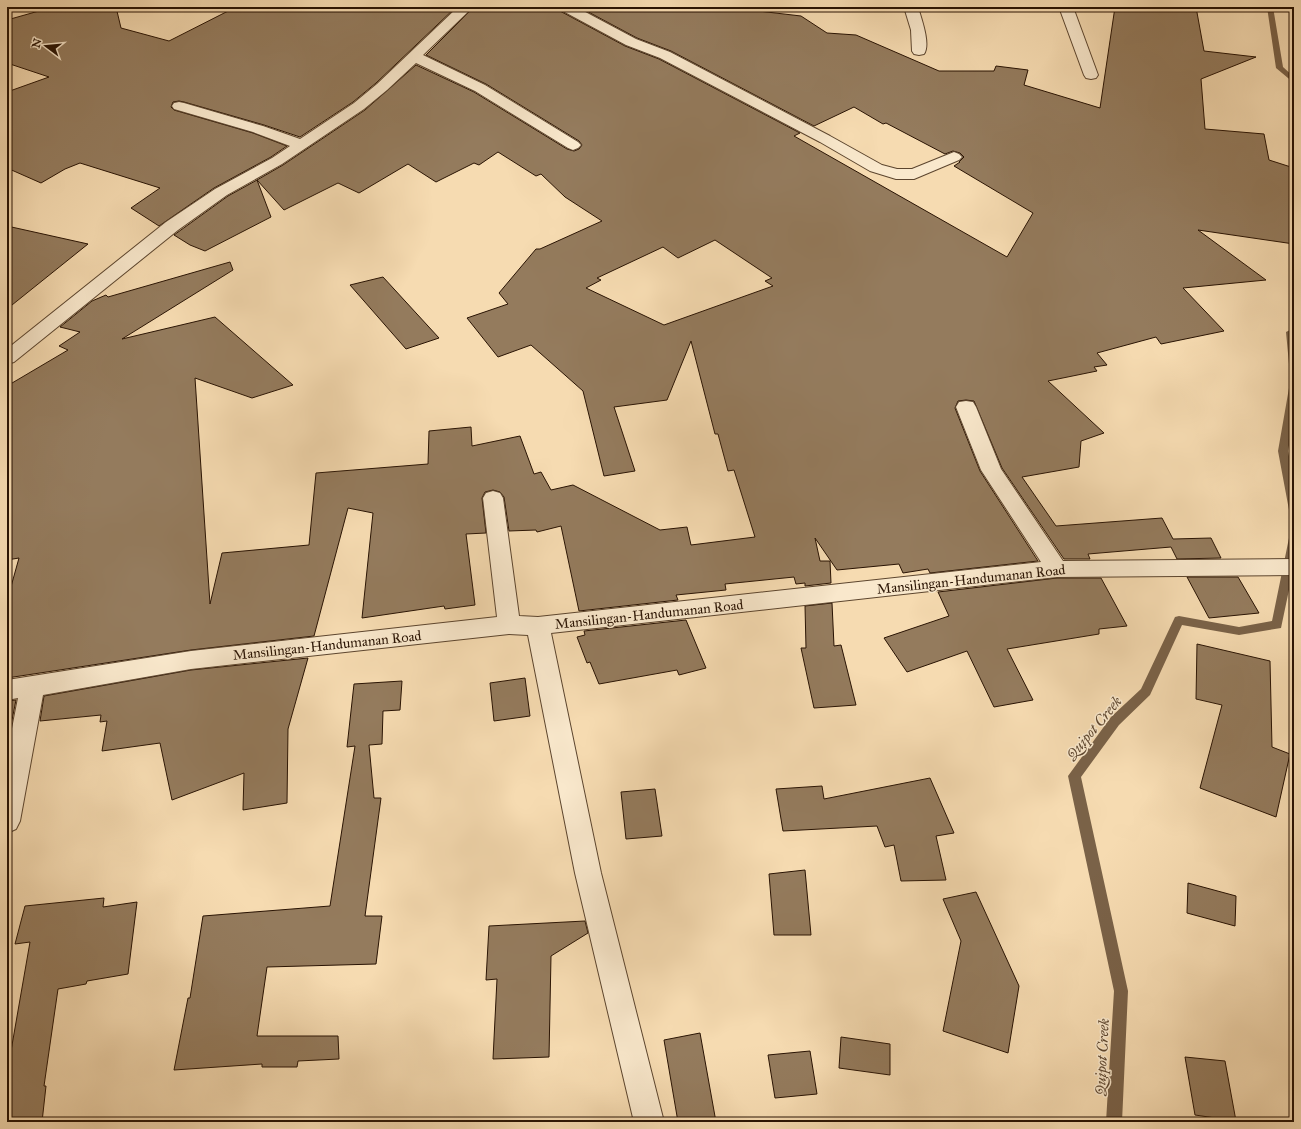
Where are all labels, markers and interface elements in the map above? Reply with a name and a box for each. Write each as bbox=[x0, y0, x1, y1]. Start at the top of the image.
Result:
north arrow bbox=[26, 26, 66, 66]
text: N bbox=[29, 36, 45, 50]
street label: Mansilingan-Handumanan Road bbox=[876, 561, 1066, 598]
street label: Mansilingan-Handumanan Road bbox=[554, 596, 744, 633]
street label: Mansilingan-Handumanan Road bbox=[232, 627, 422, 664]
water label: Quipot Creek bbox=[1062, 693, 1127, 765]
water label: Quipot Creek bbox=[1091, 1018, 1114, 1097]

